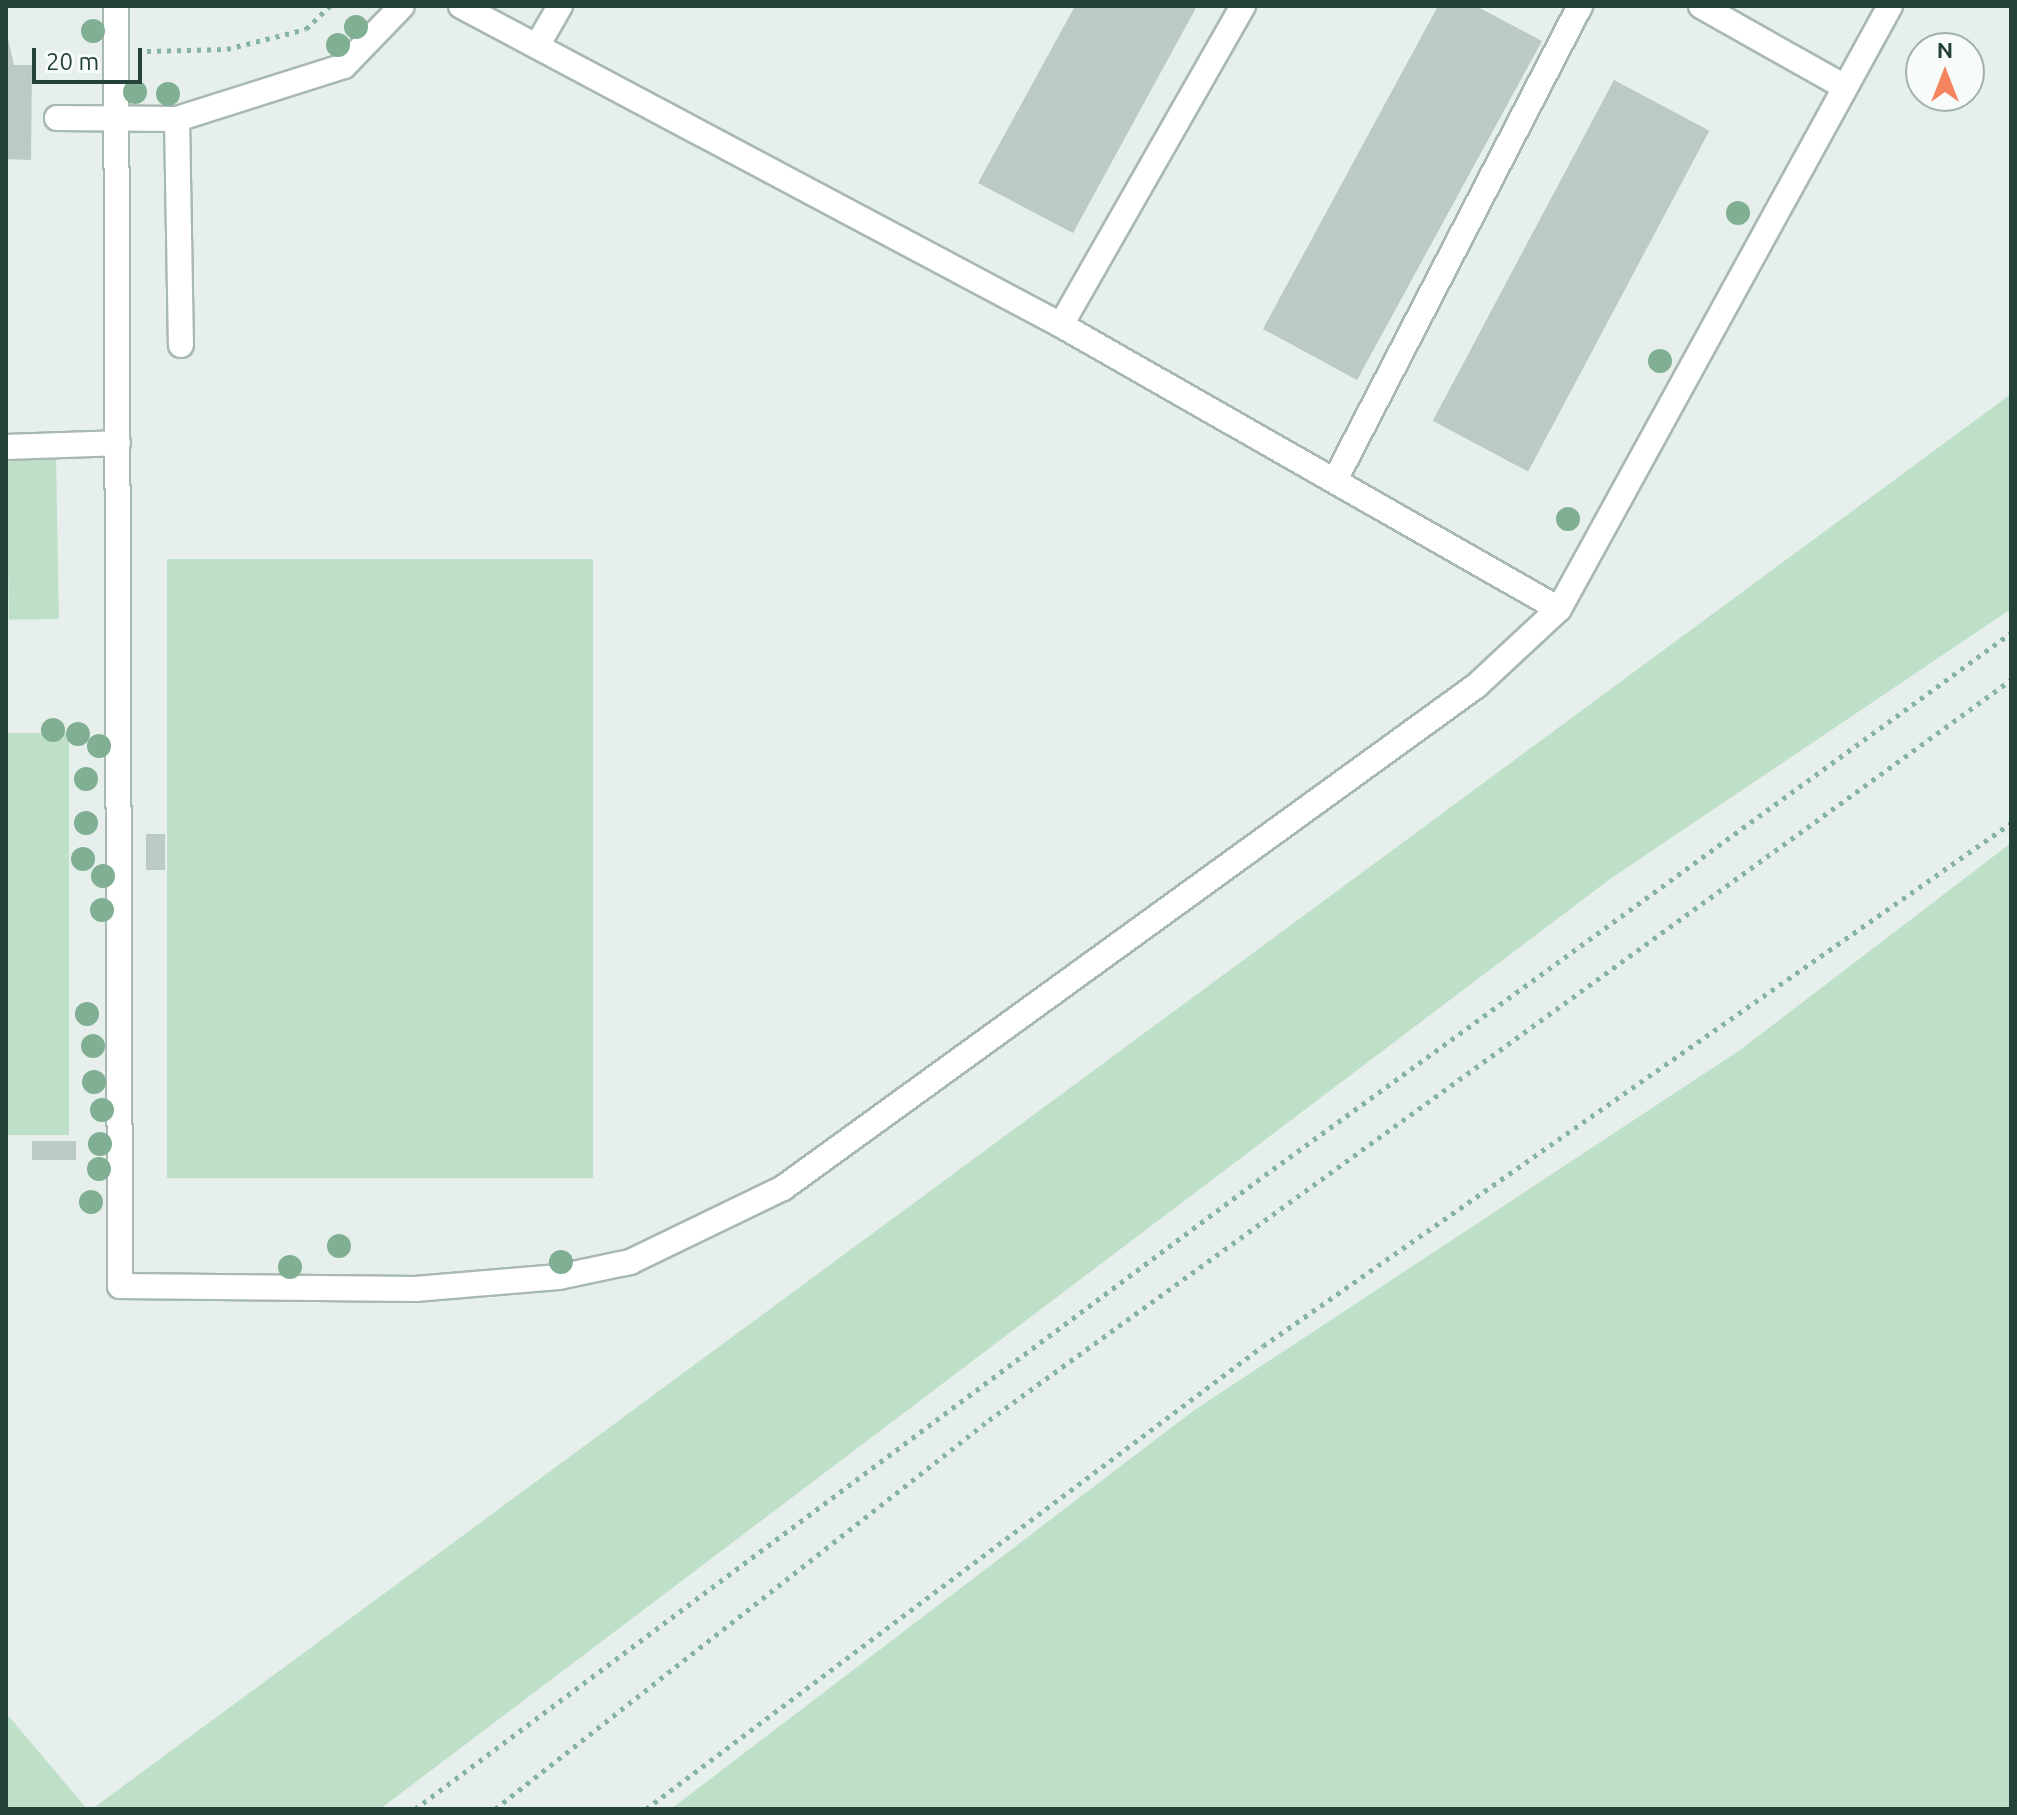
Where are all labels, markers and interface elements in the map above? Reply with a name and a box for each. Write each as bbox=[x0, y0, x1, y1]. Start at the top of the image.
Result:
scale bar bbox=[36, 32, 146, 82]
north arrow bbox=[1905, 32, 1985, 112]
text: N bbox=[1937, 37, 1953, 62]
text: 20 m bbox=[46, 48, 99, 75]

